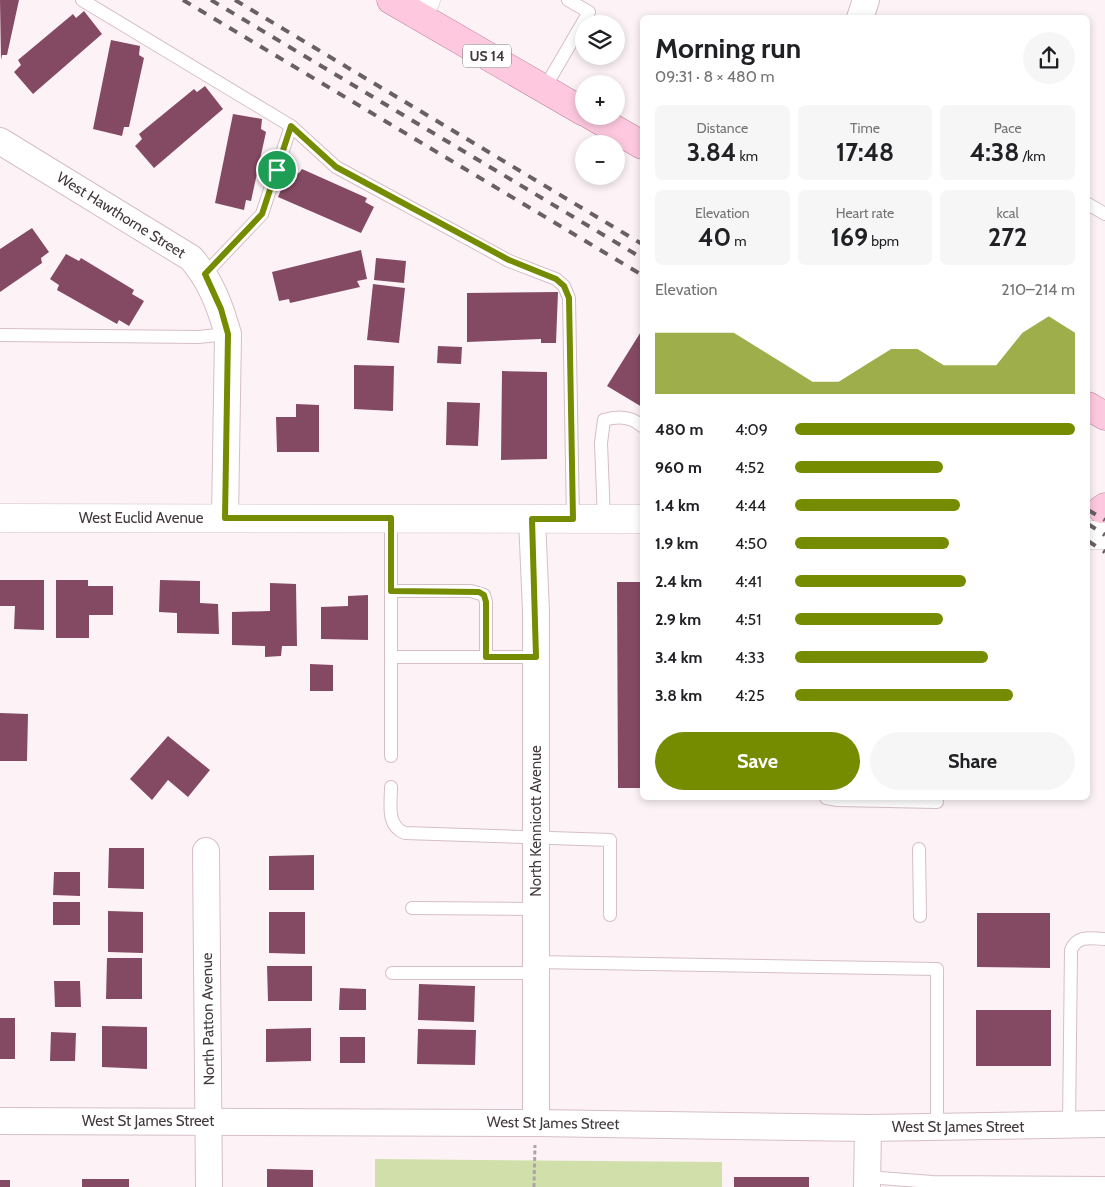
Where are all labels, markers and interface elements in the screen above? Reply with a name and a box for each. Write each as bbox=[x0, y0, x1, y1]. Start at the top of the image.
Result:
map controls bbox=[575, 15, 625, 185]
button: layers bbox=[575, 15, 625, 65]
text: Morning run bbox=[655, 31, 801, 65]
button: share bbox=[1023, 32, 1075, 84]
road number: US 14 bbox=[463, 44, 511, 68]
text: 09:31 · 8 × 480 m bbox=[655, 67, 775, 86]
button: + bbox=[575, 75, 625, 125]
text: Distance bbox=[697, 119, 748, 137]
text: Time bbox=[850, 119, 880, 137]
text: Pace bbox=[994, 119, 1022, 137]
button: − bbox=[575, 135, 625, 185]
text: 3.84 bbox=[687, 137, 736, 167]
text: 17:48 bbox=[836, 137, 894, 167]
text: 4:38 bbox=[970, 137, 1019, 167]
text: km bbox=[736, 147, 758, 165]
text: /km bbox=[1019, 147, 1046, 165]
pin bbox=[256, 149, 298, 191]
icon: arrive bbox=[263, 156, 291, 184]
street label: West Hawthorne Street bbox=[53, 168, 189, 262]
text: Elevation bbox=[695, 204, 750, 222]
text: Heart rate bbox=[836, 204, 894, 222]
text: kcal bbox=[996, 204, 1019, 222]
text: 40 bbox=[698, 222, 731, 252]
text: 169 bbox=[831, 222, 868, 252]
text: 272 bbox=[988, 222, 1027, 252]
text: m bbox=[731, 232, 747, 250]
text: bpm bbox=[868, 232, 899, 250]
text: Elevation bbox=[655, 280, 718, 299]
text: 210–214 m bbox=[1001, 280, 1075, 299]
text: 480 m bbox=[655, 420, 703, 439]
text: 4:09 bbox=[735, 420, 768, 439]
text: 960 m bbox=[655, 458, 702, 477]
text: 4:52 bbox=[735, 458, 765, 477]
text: 1.4 km bbox=[655, 496, 700, 515]
text: 4:44 bbox=[735, 496, 766, 515]
street label: West Euclid Avenue bbox=[79, 509, 204, 527]
text: 1.9 km bbox=[655, 534, 698, 553]
text: 4:50 bbox=[735, 534, 767, 553]
text: 2.4 km bbox=[655, 572, 702, 591]
text: 4:41 bbox=[735, 572, 762, 591]
text: 2.9 km bbox=[655, 610, 701, 629]
text: 4:51 bbox=[735, 610, 761, 629]
text: 3.4 km bbox=[655, 648, 702, 667]
text: 4:33 bbox=[735, 648, 765, 667]
text: 3.8 km bbox=[655, 686, 702, 705]
text: 4:25 bbox=[735, 686, 765, 705]
button: Save bbox=[655, 732, 860, 790]
button: Share bbox=[870, 732, 1075, 790]
street label: North Kennicott Avenue bbox=[527, 745, 545, 897]
street label: North Patton Avenue bbox=[198, 952, 218, 1086]
street label: West St James Street bbox=[82, 1112, 214, 1130]
street label: West St James Street bbox=[486, 1113, 620, 1133]
street label: West St James Street bbox=[892, 1118, 1024, 1136]

